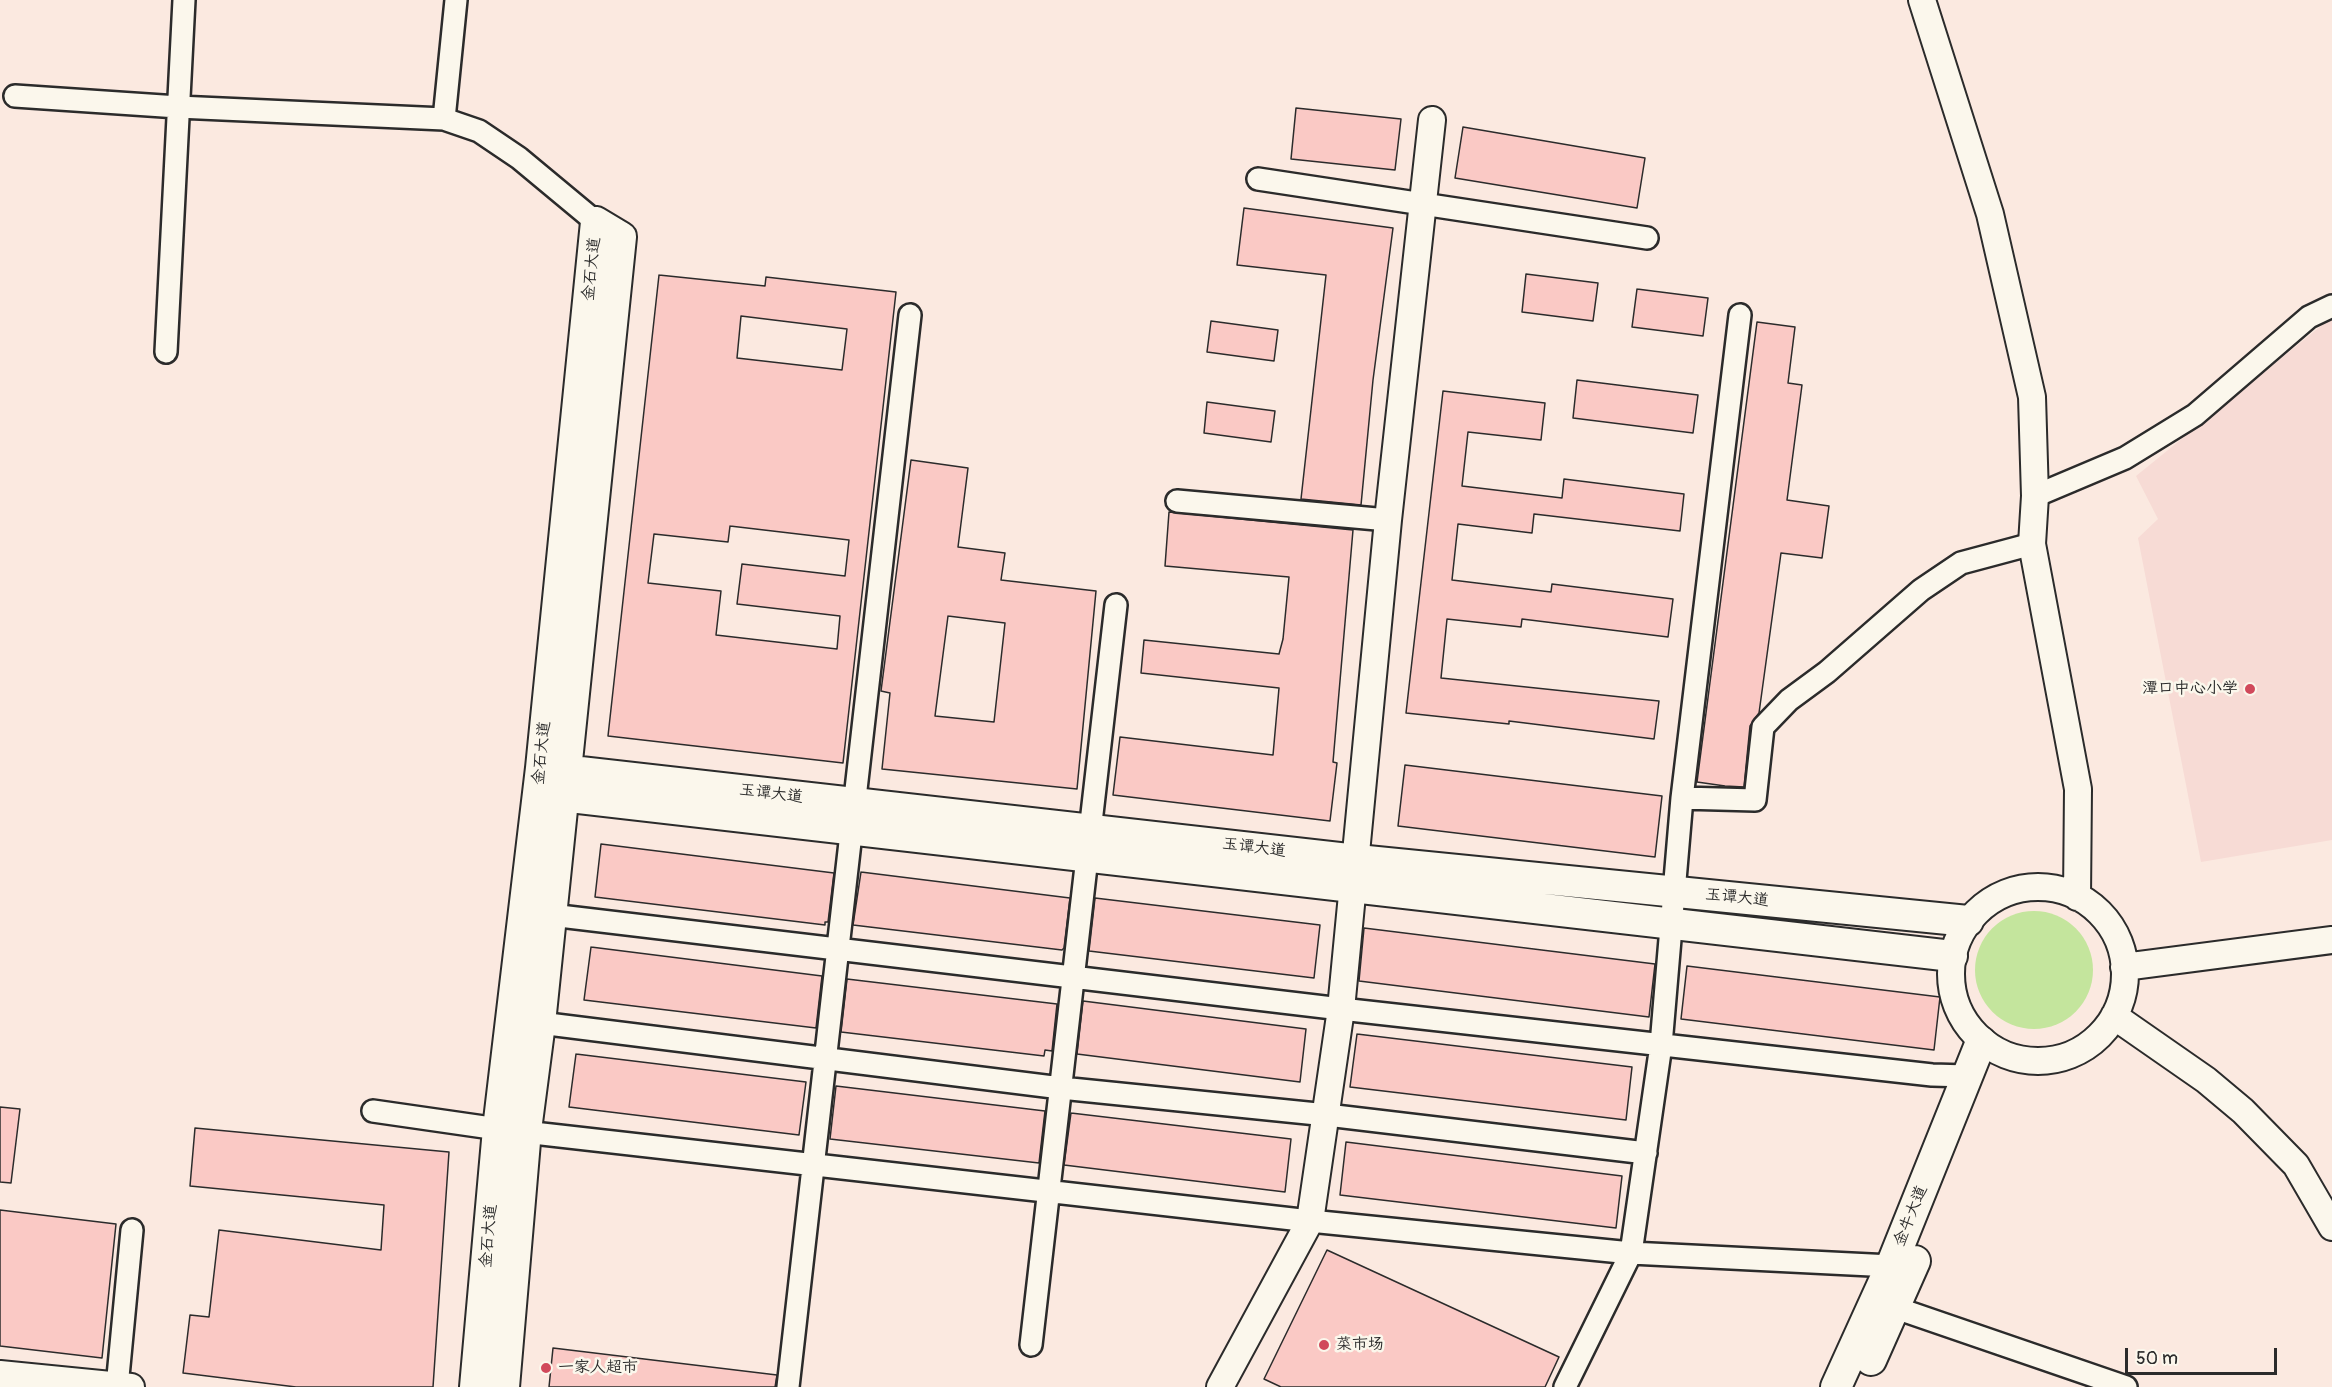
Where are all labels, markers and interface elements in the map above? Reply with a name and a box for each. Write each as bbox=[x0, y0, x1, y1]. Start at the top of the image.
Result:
street label: 金石大道 bbox=[579, 236, 605, 302]
place label: 潭口中心小学 bbox=[2142, 679, 2238, 699]
marker: 潭口中心小学 bbox=[2243, 682, 2257, 696]
street label: 金石大道 bbox=[529, 720, 555, 786]
street label: 玉谭大道 bbox=[738, 781, 804, 807]
street label: 玉谭大道 bbox=[1221, 835, 1287, 861]
street label: 玉谭大道 bbox=[1704, 885, 1770, 911]
street label: 金牛大道 bbox=[1890, 1183, 1932, 1249]
street label: 金石大道 bbox=[477, 1203, 501, 1269]
place label: 菜市场 bbox=[1336, 1335, 1384, 1355]
scale bar bbox=[2128, 1336, 2280, 1374]
marker: 菜市场 bbox=[1317, 1338, 1331, 1352]
text: 50 m bbox=[2136, 1347, 2178, 1370]
place label: 一家人超市 bbox=[558, 1358, 638, 1378]
marker: 一家人超市 bbox=[539, 1361, 553, 1375]

